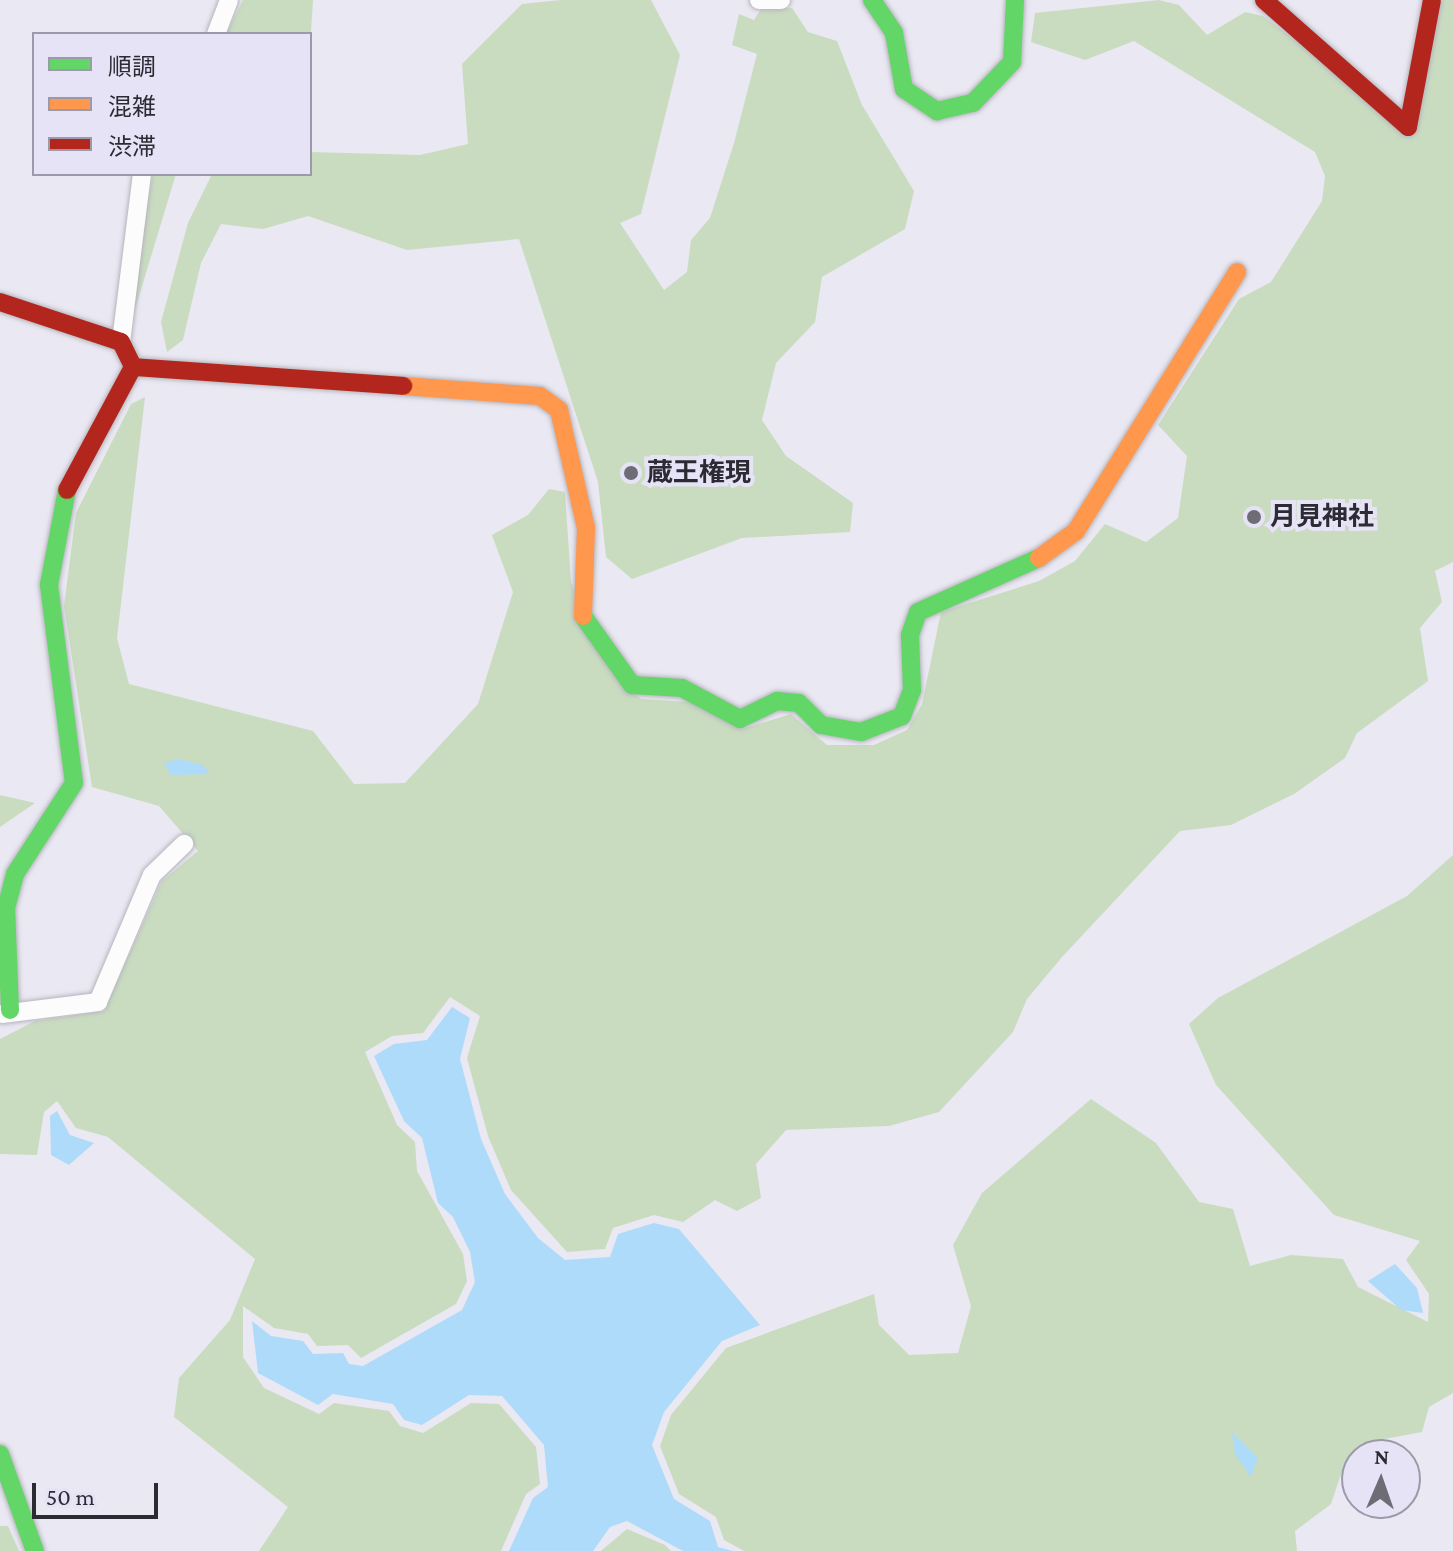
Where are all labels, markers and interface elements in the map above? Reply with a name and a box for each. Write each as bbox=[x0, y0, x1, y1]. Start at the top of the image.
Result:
legend bbox=[32, 32, 312, 176]
text: 順調 bbox=[108, 53, 156, 80]
text: 混雑 bbox=[108, 93, 156, 120]
text: 渋滞 bbox=[108, 133, 156, 160]
place label: 蔵王権現 bbox=[647, 457, 751, 489]
marker: 蔵王権現 bbox=[622, 464, 640, 482]
place label: 月見神社 bbox=[1270, 501, 1374, 533]
marker: 月見神社 bbox=[1245, 508, 1263, 526]
north arrow bbox=[1341, 1439, 1421, 1519]
text: N bbox=[1374, 1444, 1390, 1469]
scale bar bbox=[36, 1467, 162, 1517]
text: 50 m bbox=[46, 1483, 95, 1510]

